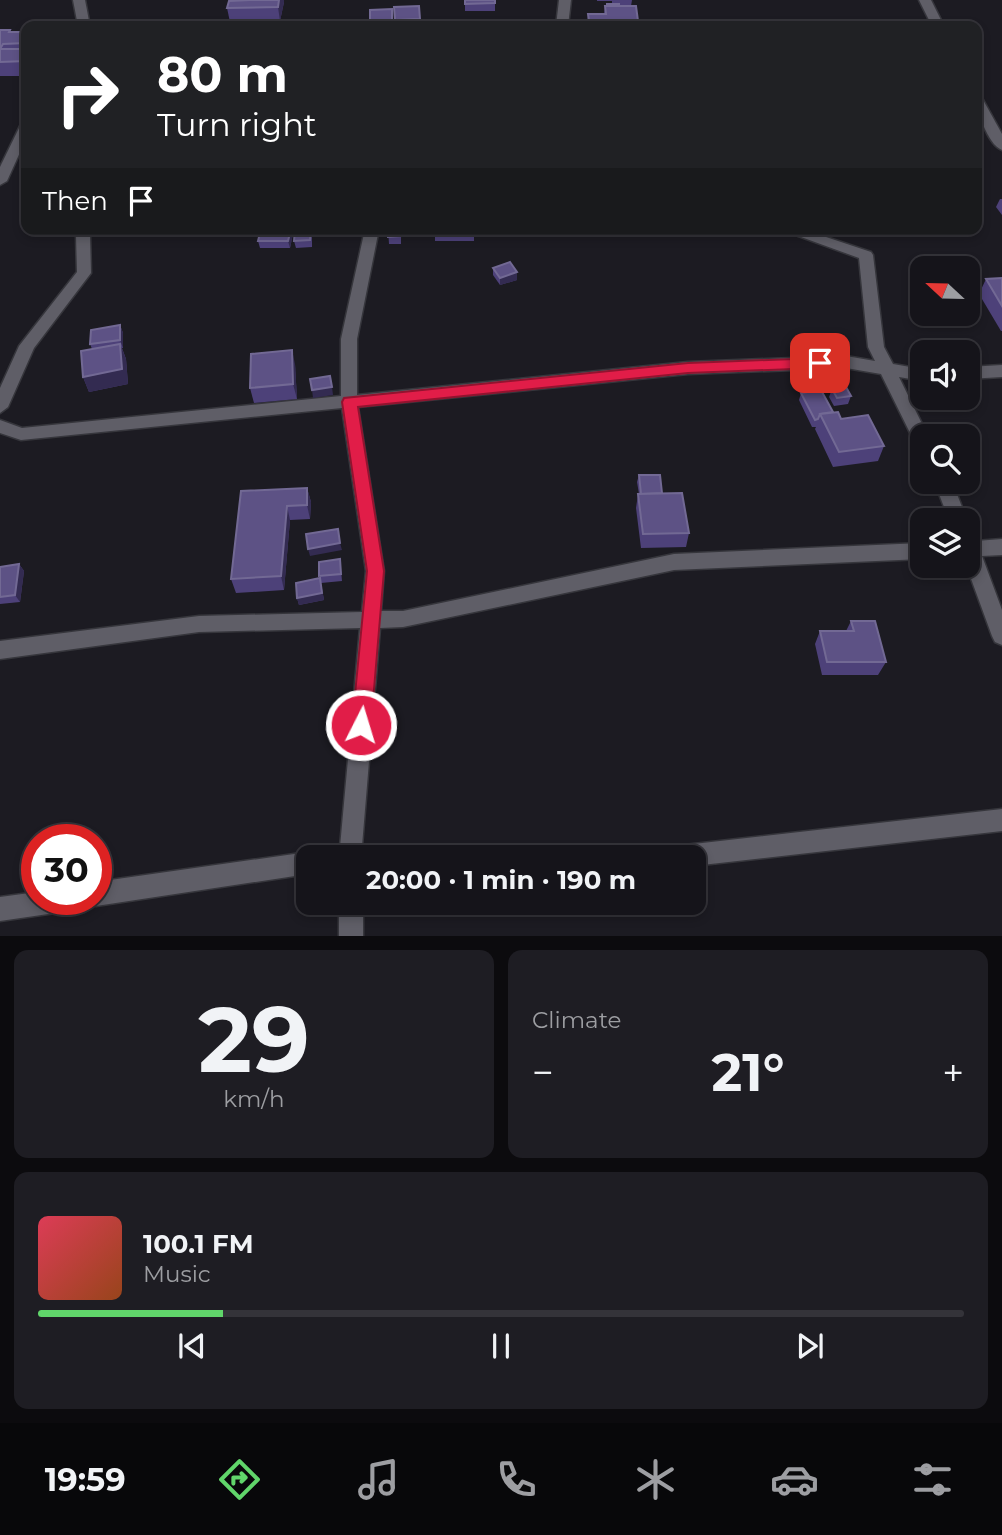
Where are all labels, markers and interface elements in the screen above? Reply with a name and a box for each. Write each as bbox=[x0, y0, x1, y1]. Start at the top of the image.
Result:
text: 80 m bbox=[157, 45, 288, 104]
icon: right bbox=[42, 49, 133, 140]
text: Turn right bbox=[157, 105, 317, 144]
icon: arrive bbox=[122, 182, 160, 220]
text: Then bbox=[42, 185, 108, 217]
north arrow bbox=[910, 256, 980, 326]
map controls bbox=[910, 256, 980, 578]
pin bbox=[790, 333, 850, 393]
button: sound bbox=[910, 340, 980, 410]
icon: arrive bbox=[801, 344, 839, 382]
button: search bbox=[910, 424, 980, 494]
button: layers bbox=[910, 508, 980, 578]
position arrow bbox=[324, 688, 398, 762]
speed limit sign: 30 bbox=[21, 824, 112, 915]
text: 20:00 · 1 min · 190 m bbox=[366, 864, 636, 896]
text: 29 bbox=[198, 984, 310, 1095]
text: Climate bbox=[532, 1006, 621, 1034]
text: 21° bbox=[712, 1041, 784, 1104]
text: − bbox=[532, 1049, 554, 1096]
text: + bbox=[942, 1049, 964, 1096]
text: km/h bbox=[223, 1085, 285, 1113]
text: 100.1 FM bbox=[143, 1228, 254, 1260]
text: Music bbox=[143, 1260, 211, 1288]
icon: previous bbox=[173, 1327, 211, 1365]
icon: pause bbox=[482, 1327, 520, 1365]
icon: next bbox=[791, 1327, 829, 1365]
icon: directions bbox=[215, 1455, 264, 1504]
icon: music bbox=[354, 1455, 403, 1504]
icon: phone bbox=[492, 1455, 541, 1504]
icon: climate bbox=[631, 1455, 680, 1504]
icon: car bbox=[770, 1455, 819, 1504]
icon: filters bbox=[908, 1455, 957, 1504]
text: 19:59 bbox=[45, 1460, 126, 1499]

